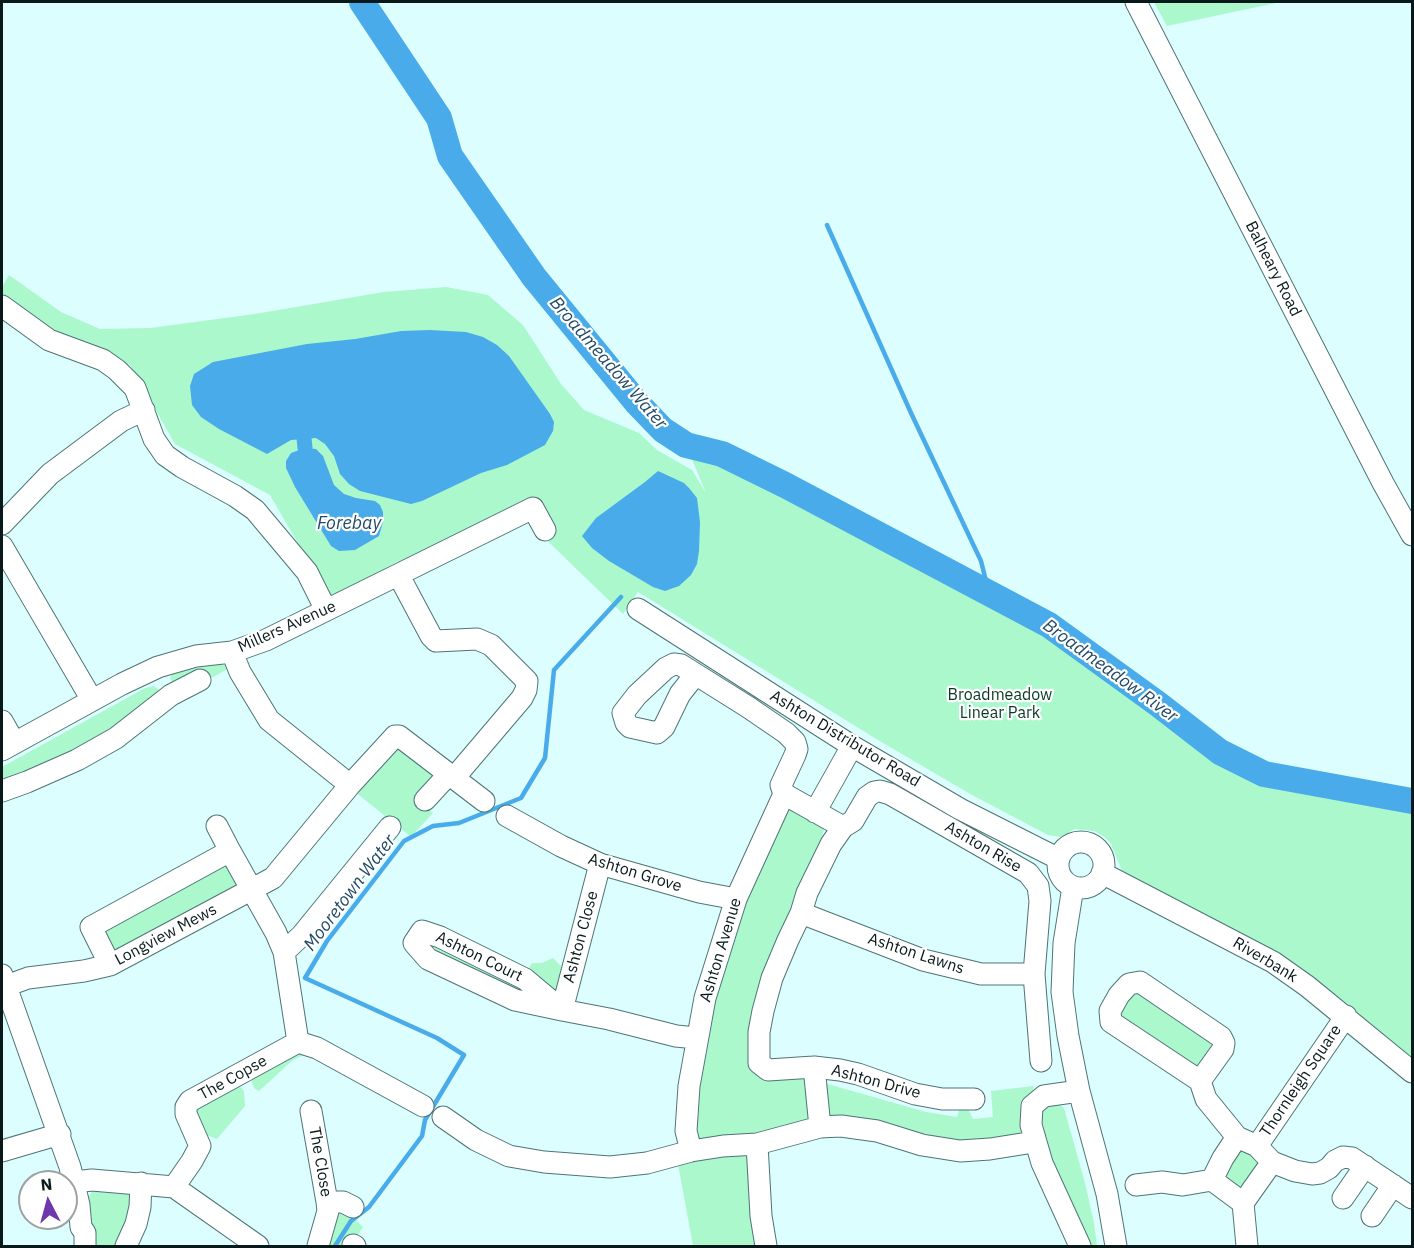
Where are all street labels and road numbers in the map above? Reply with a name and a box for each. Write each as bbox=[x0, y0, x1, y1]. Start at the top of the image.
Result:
street label: Balheary Road bbox=[1241, 218, 1305, 320]
street label: Millers Avenue bbox=[235, 597, 339, 657]
street label: Ashton Distributor Road bbox=[766, 687, 924, 791]
street label: Ashton Rise bbox=[941, 817, 1025, 877]
street label: Ashton Grove bbox=[586, 850, 684, 896]
street label: Ashton Close bbox=[560, 889, 602, 985]
street label: Ashton Avenue bbox=[696, 896, 746, 1004]
street label: Longview Mews bbox=[112, 900, 220, 970]
street label: Ashton Court bbox=[433, 928, 525, 986]
street label: Ashton Lawns bbox=[865, 929, 967, 979]
street label: Riverbank bbox=[1229, 933, 1301, 987]
street label: Thornleigh Square bbox=[1256, 1021, 1346, 1141]
street label: The Copse bbox=[195, 1051, 271, 1105]
street label: Ashton Drive bbox=[829, 1061, 923, 1103]
street label: The Close bbox=[304, 1126, 336, 1198]

